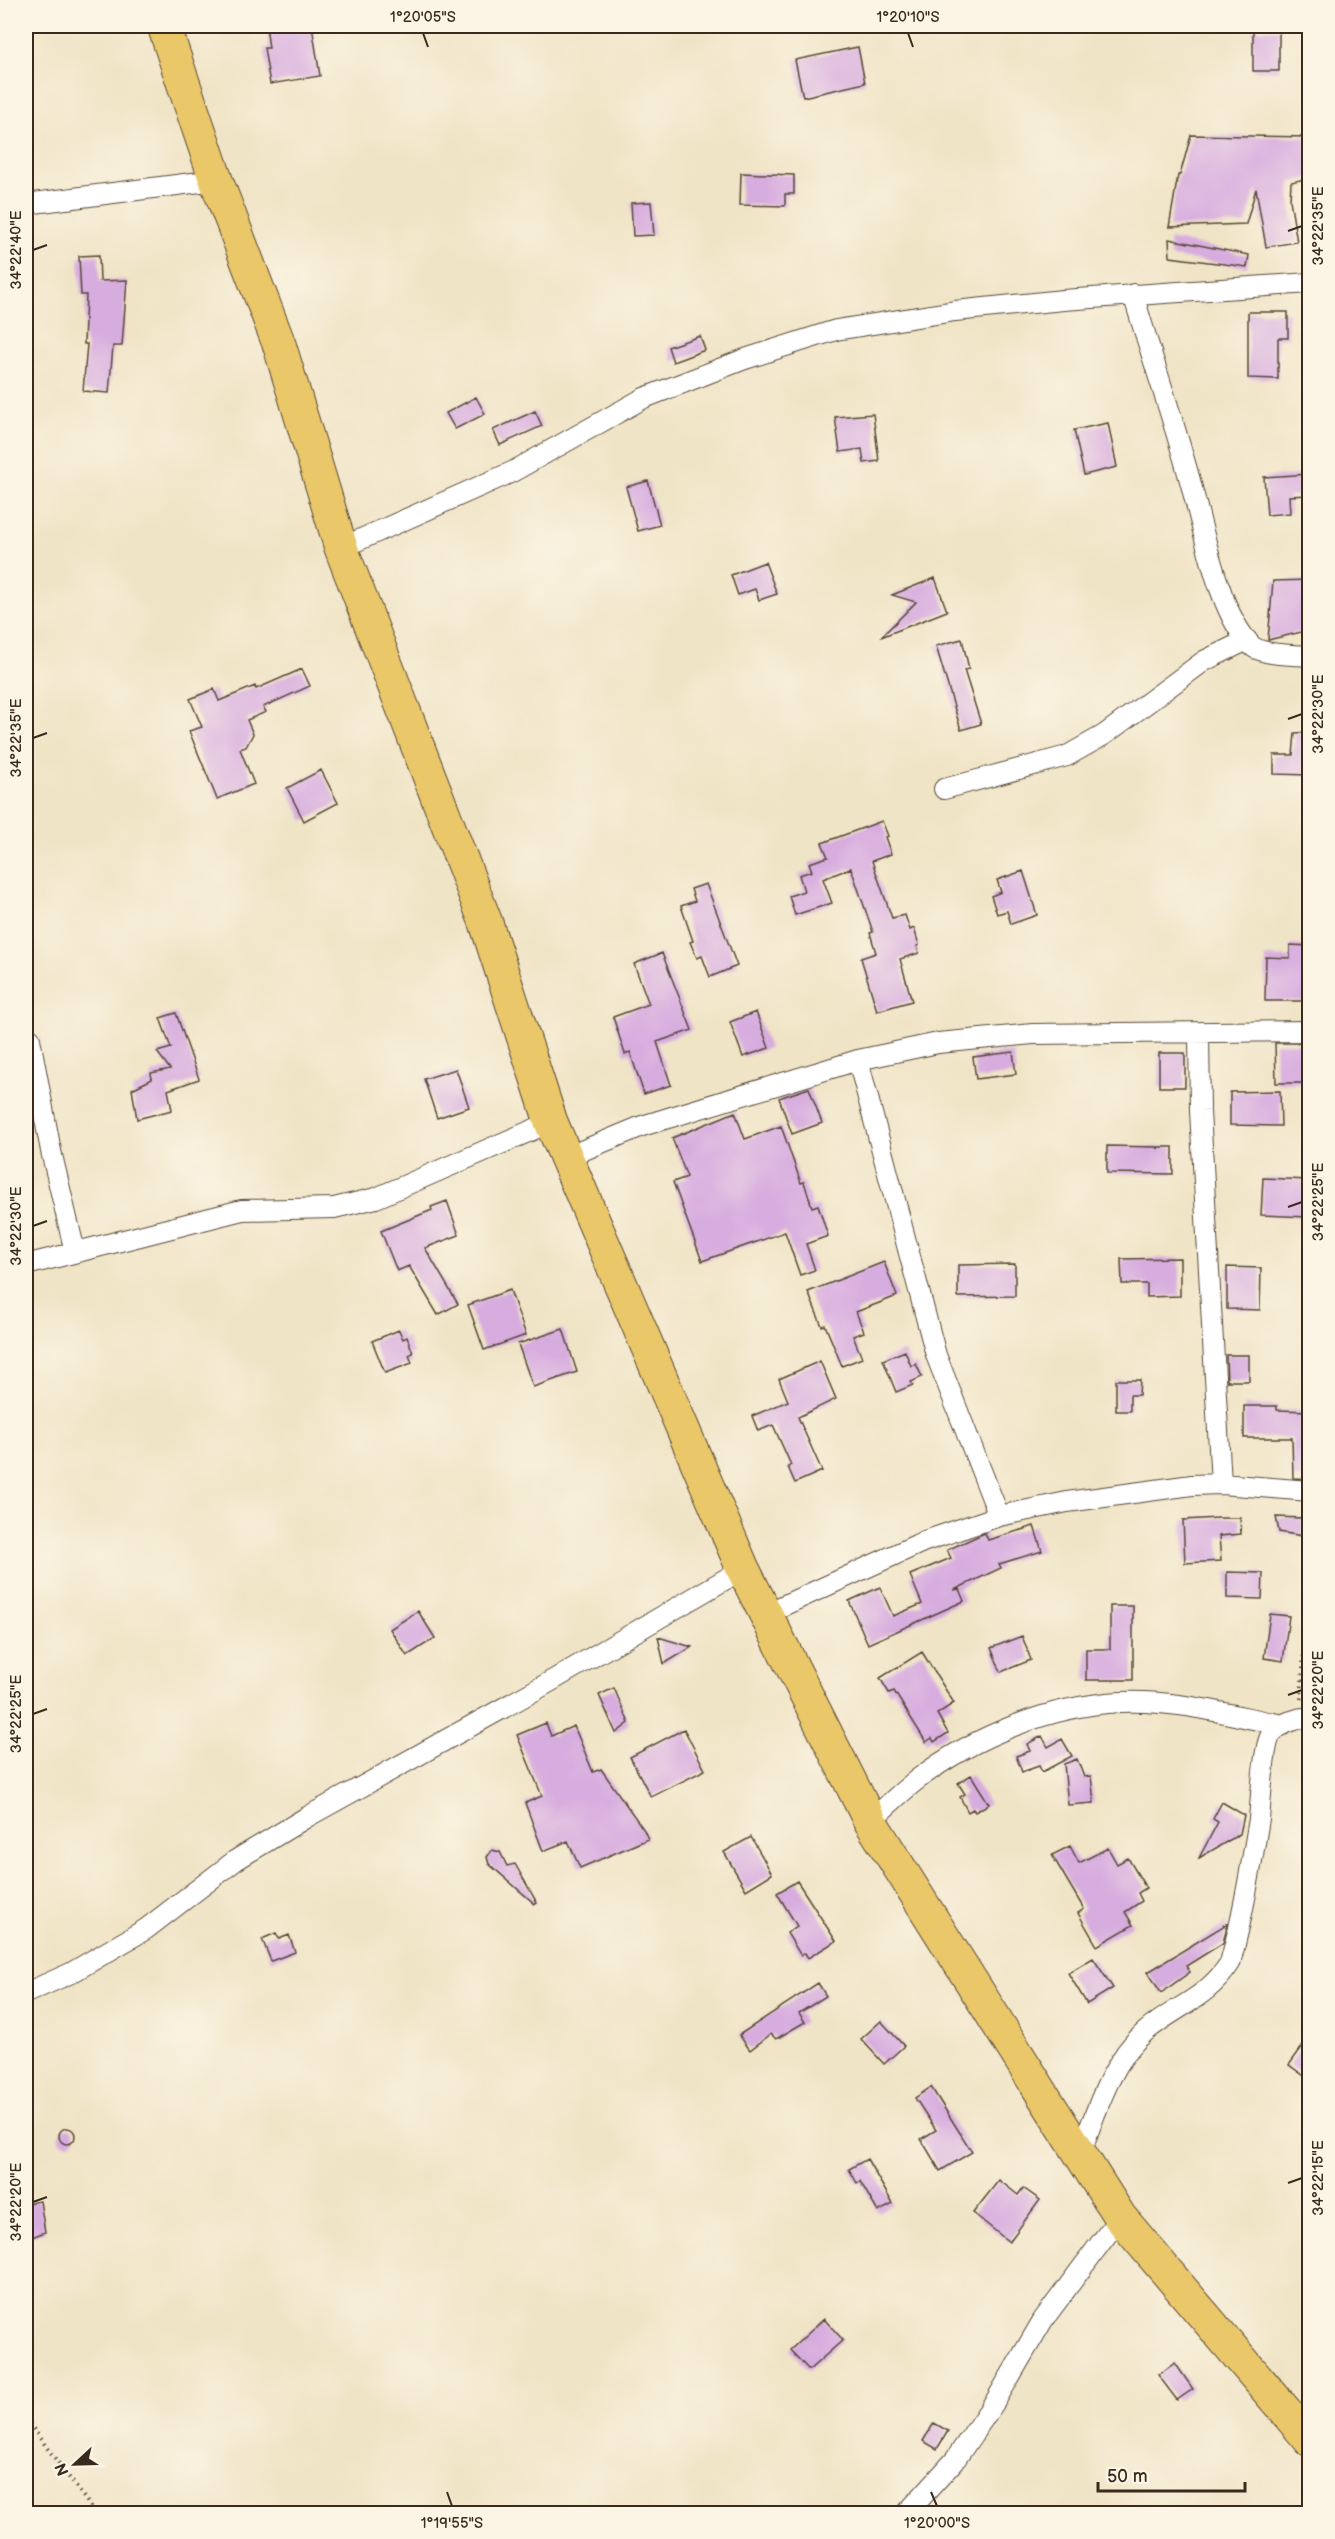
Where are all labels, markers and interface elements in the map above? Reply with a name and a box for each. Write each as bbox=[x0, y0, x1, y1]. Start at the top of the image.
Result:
text: 1°20'05"S bbox=[390, 8, 456, 27]
text: 1°20'10"S bbox=[876, 8, 940, 27]
text: 34°22'35"E bbox=[1309, 186, 1328, 266]
text: 34°22'40"E bbox=[7, 210, 26, 290]
text: 34°22'30"E bbox=[1309, 674, 1328, 754]
text: 34°22'35"E bbox=[7, 698, 26, 778]
text: 34°22'25"E bbox=[1309, 1163, 1328, 1241]
text: 34°22'30"E bbox=[7, 1186, 26, 1266]
text: 34°22'20"E bbox=[1309, 1650, 1328, 1729]
text: 34°22'25"E bbox=[7, 1675, 26, 1753]
text: 34°22'15"E bbox=[1309, 2140, 1328, 2216]
text: 34°22'20"E bbox=[7, 2162, 26, 2241]
north arrow bbox=[45, 2434, 105, 2494]
scale bar bbox=[1098, 2455, 1245, 2493]
text: N bbox=[51, 2460, 74, 2478]
text: 50 m bbox=[1107, 2466, 1148, 2487]
text: 1°19'55"S bbox=[421, 2514, 483, 2533]
text: 1°20'00"S bbox=[904, 2514, 970, 2533]

